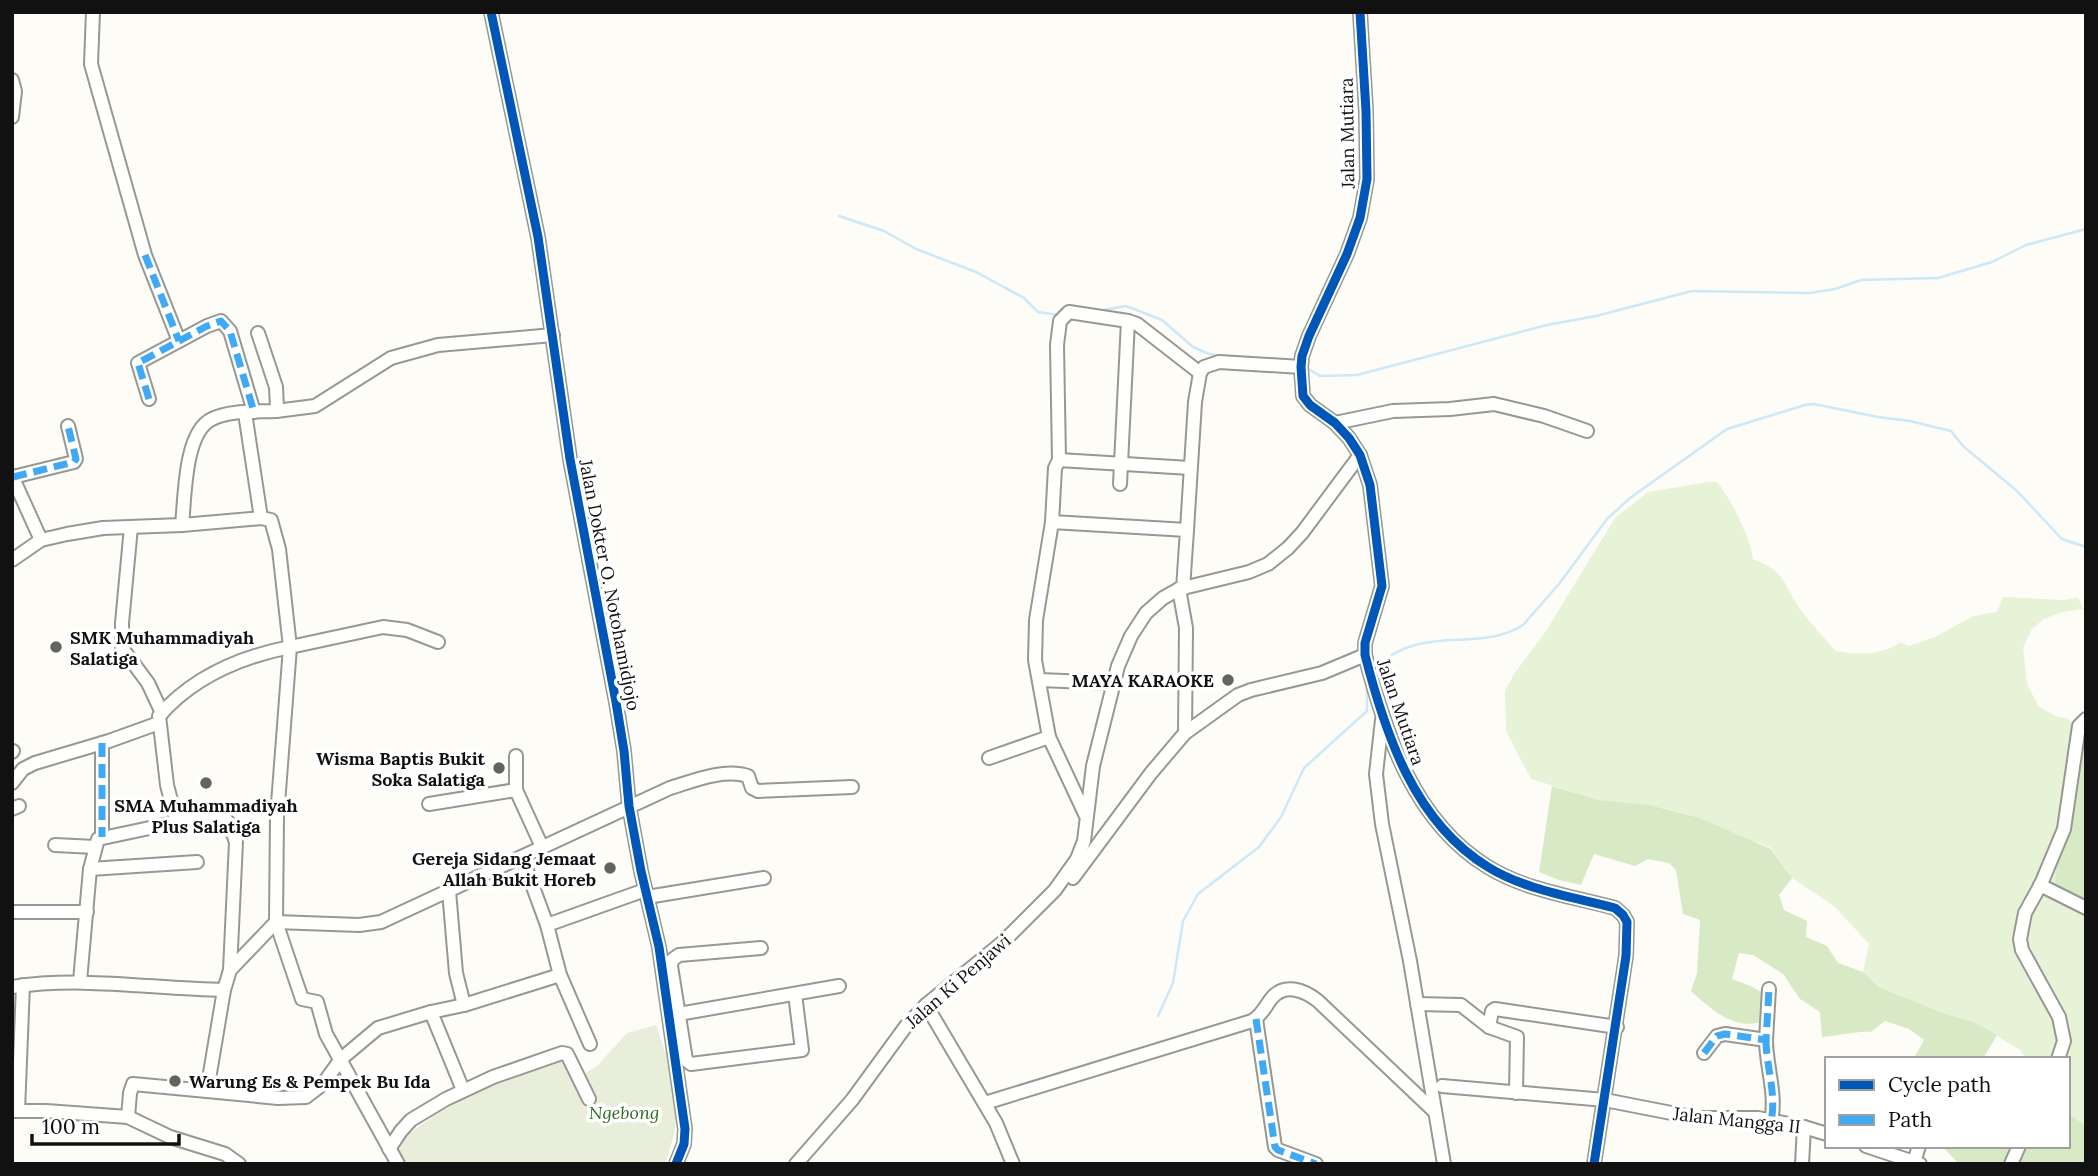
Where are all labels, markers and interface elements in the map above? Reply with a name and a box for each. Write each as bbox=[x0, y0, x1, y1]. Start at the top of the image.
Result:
street label: Jalan Mutiara bbox=[1335, 77, 1359, 190]
street label: Jalan Dokter O. Notohamidjojo bbox=[574, 456, 646, 713]
place label: SMK Muhammadiyah Salatiga bbox=[70, 626, 254, 670]
marker: SMK Muhammadiyah Salatiga bbox=[48, 639, 64, 655]
street label: Jalan Mutiara bbox=[1372, 655, 1430, 768]
place label: MAYA KARAOKE bbox=[1072, 669, 1214, 692]
marker: MAYA KARAOKE bbox=[1220, 672, 1236, 688]
place label: Wisma Baptis Bukit Soka Salatiga bbox=[316, 747, 486, 791]
marker: Wisma Baptis Bukit Soka Salatiga bbox=[491, 760, 507, 776]
marker: SMA Muhammadiyah Plus Salatiga bbox=[198, 775, 214, 791]
place label: SMA Muhammadiyah Plus Salatiga bbox=[114, 794, 298, 838]
place label: Gereja Sidang Jemaat Allah Bukit Horeb bbox=[412, 847, 597, 891]
marker: Gereja Sidang Jemaat Allah Bukit Horeb bbox=[602, 860, 618, 876]
street label: Jalan Ki Penjawi bbox=[900, 929, 1015, 1034]
legend bbox=[1825, 1057, 2070, 1148]
place label: Warung Es & Pempek Bu Ida bbox=[189, 1070, 431, 1093]
text: Cycle path bbox=[1888, 1071, 1991, 1098]
marker: Warung Es & Pempek Bu Ida bbox=[167, 1073, 183, 1089]
park label: Ngebong bbox=[589, 1101, 659, 1124]
scale bar bbox=[32, 1102, 178, 1146]
street label: Jalan Mangga II bbox=[1671, 1102, 1802, 1138]
text: Path bbox=[1888, 1106, 1932, 1133]
text: 100 m bbox=[42, 1113, 100, 1140]

